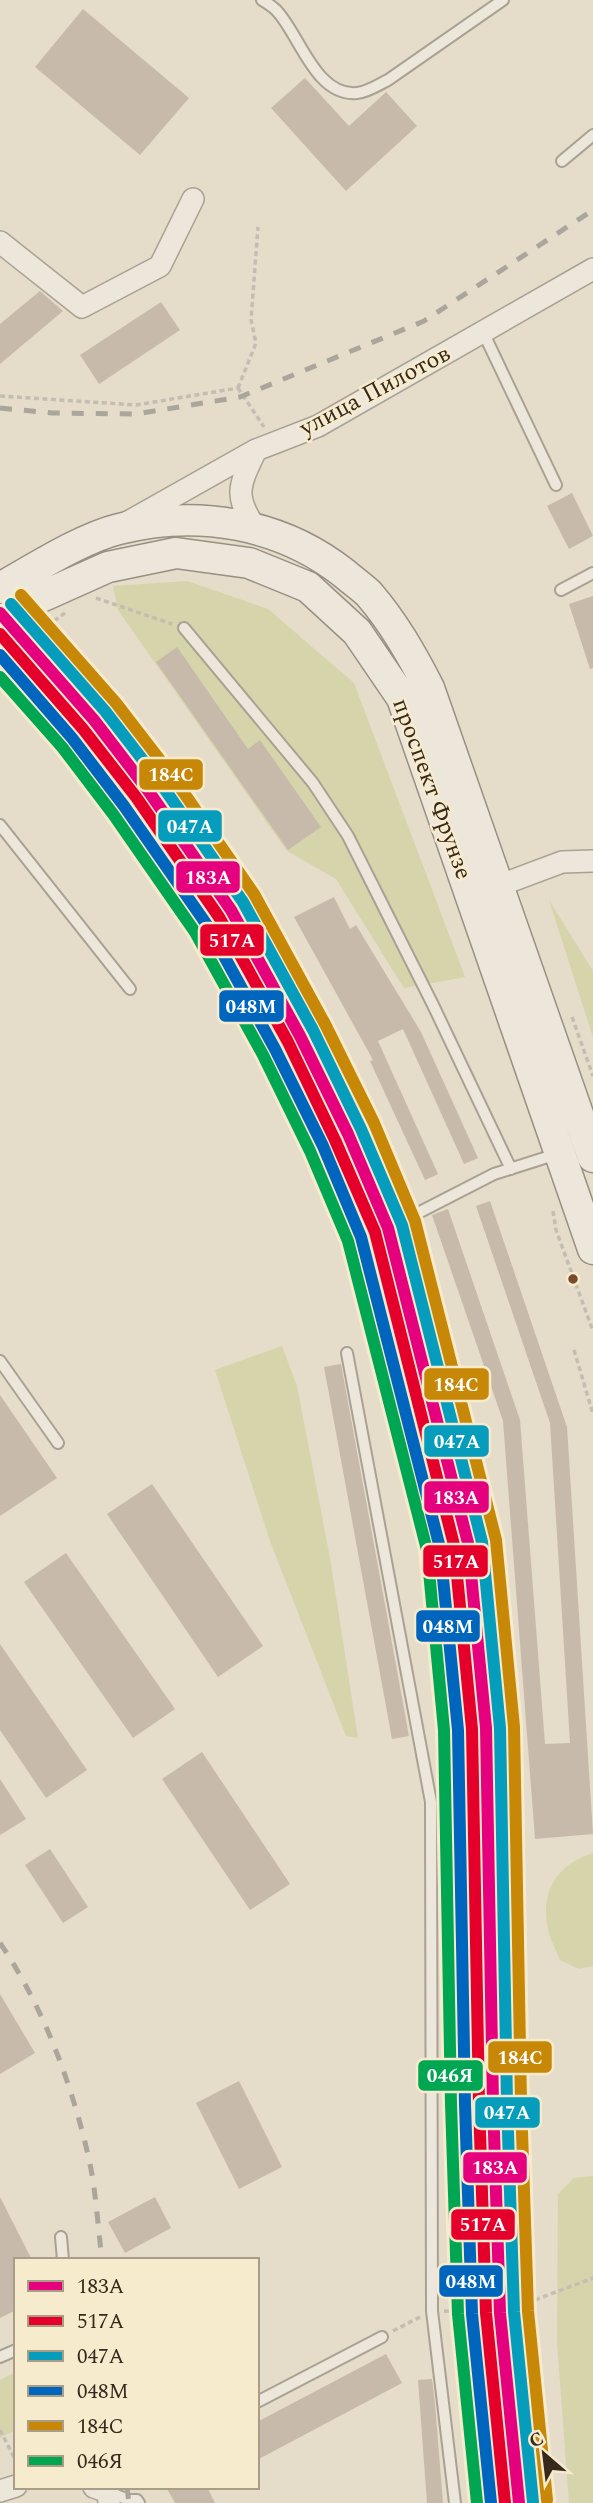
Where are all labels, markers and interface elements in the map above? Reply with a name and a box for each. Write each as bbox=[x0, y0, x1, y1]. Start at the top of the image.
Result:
street label: улица Пилотов bbox=[292, 336, 457, 446]
street label: проспект Фрунзе bbox=[382, 693, 482, 885]
line badge: 184С bbox=[138, 758, 204, 791]
text: 184С bbox=[148, 761, 194, 790]
line badge: 047А bbox=[157, 809, 223, 843]
text: 047А bbox=[167, 813, 214, 842]
line badge: 183А bbox=[175, 860, 241, 894]
text: 183А bbox=[185, 864, 232, 893]
line badge: 517А bbox=[199, 923, 265, 957]
text: 517А bbox=[209, 927, 256, 956]
line badge: 048М bbox=[218, 989, 285, 1023]
text: 048М bbox=[226, 993, 277, 1022]
unlabelled marker bbox=[566, 1272, 580, 1286]
line badge: 184С bbox=[423, 1367, 490, 1401]
text: 184С bbox=[433, 1371, 479, 1400]
line badge: 047А bbox=[423, 1424, 490, 1458]
text: 047А bbox=[434, 1428, 481, 1457]
line badge: 183А bbox=[423, 1480, 490, 1514]
text: 183А bbox=[433, 1484, 480, 1513]
line badge: 517А bbox=[422, 1544, 489, 1578]
text: 517А bbox=[433, 1548, 480, 1577]
line badge: 048М bbox=[415, 1609, 481, 1643]
text: 048М bbox=[423, 1613, 474, 1642]
line badge: 184С bbox=[487, 2040, 553, 2074]
text: 184С bbox=[497, 2044, 543, 2073]
line badge: 046Я bbox=[417, 2059, 484, 2092]
text: 046Я bbox=[427, 2062, 473, 2091]
line badge: 047А bbox=[474, 2096, 541, 2129]
text: 047А bbox=[484, 2099, 531, 2128]
line badge: 183А bbox=[462, 2151, 528, 2184]
text: 183А bbox=[472, 2154, 519, 2183]
line badge: 517А bbox=[450, 2208, 516, 2241]
text: 517А bbox=[460, 2211, 507, 2240]
legend bbox=[14, 2258, 259, 2489]
line badge: 048М bbox=[438, 2264, 504, 2298]
text: 048М bbox=[446, 2268, 497, 2297]
text: 183А bbox=[77, 2271, 124, 2303]
text: 517А bbox=[77, 2306, 124, 2338]
text: 047А bbox=[77, 2341, 124, 2373]
text: 048М bbox=[77, 2376, 129, 2408]
text: 184С bbox=[77, 2411, 124, 2443]
north arrow bbox=[509, 2419, 579, 2489]
text: С bbox=[524, 2424, 549, 2456]
text: 046Я bbox=[77, 2446, 123, 2478]

